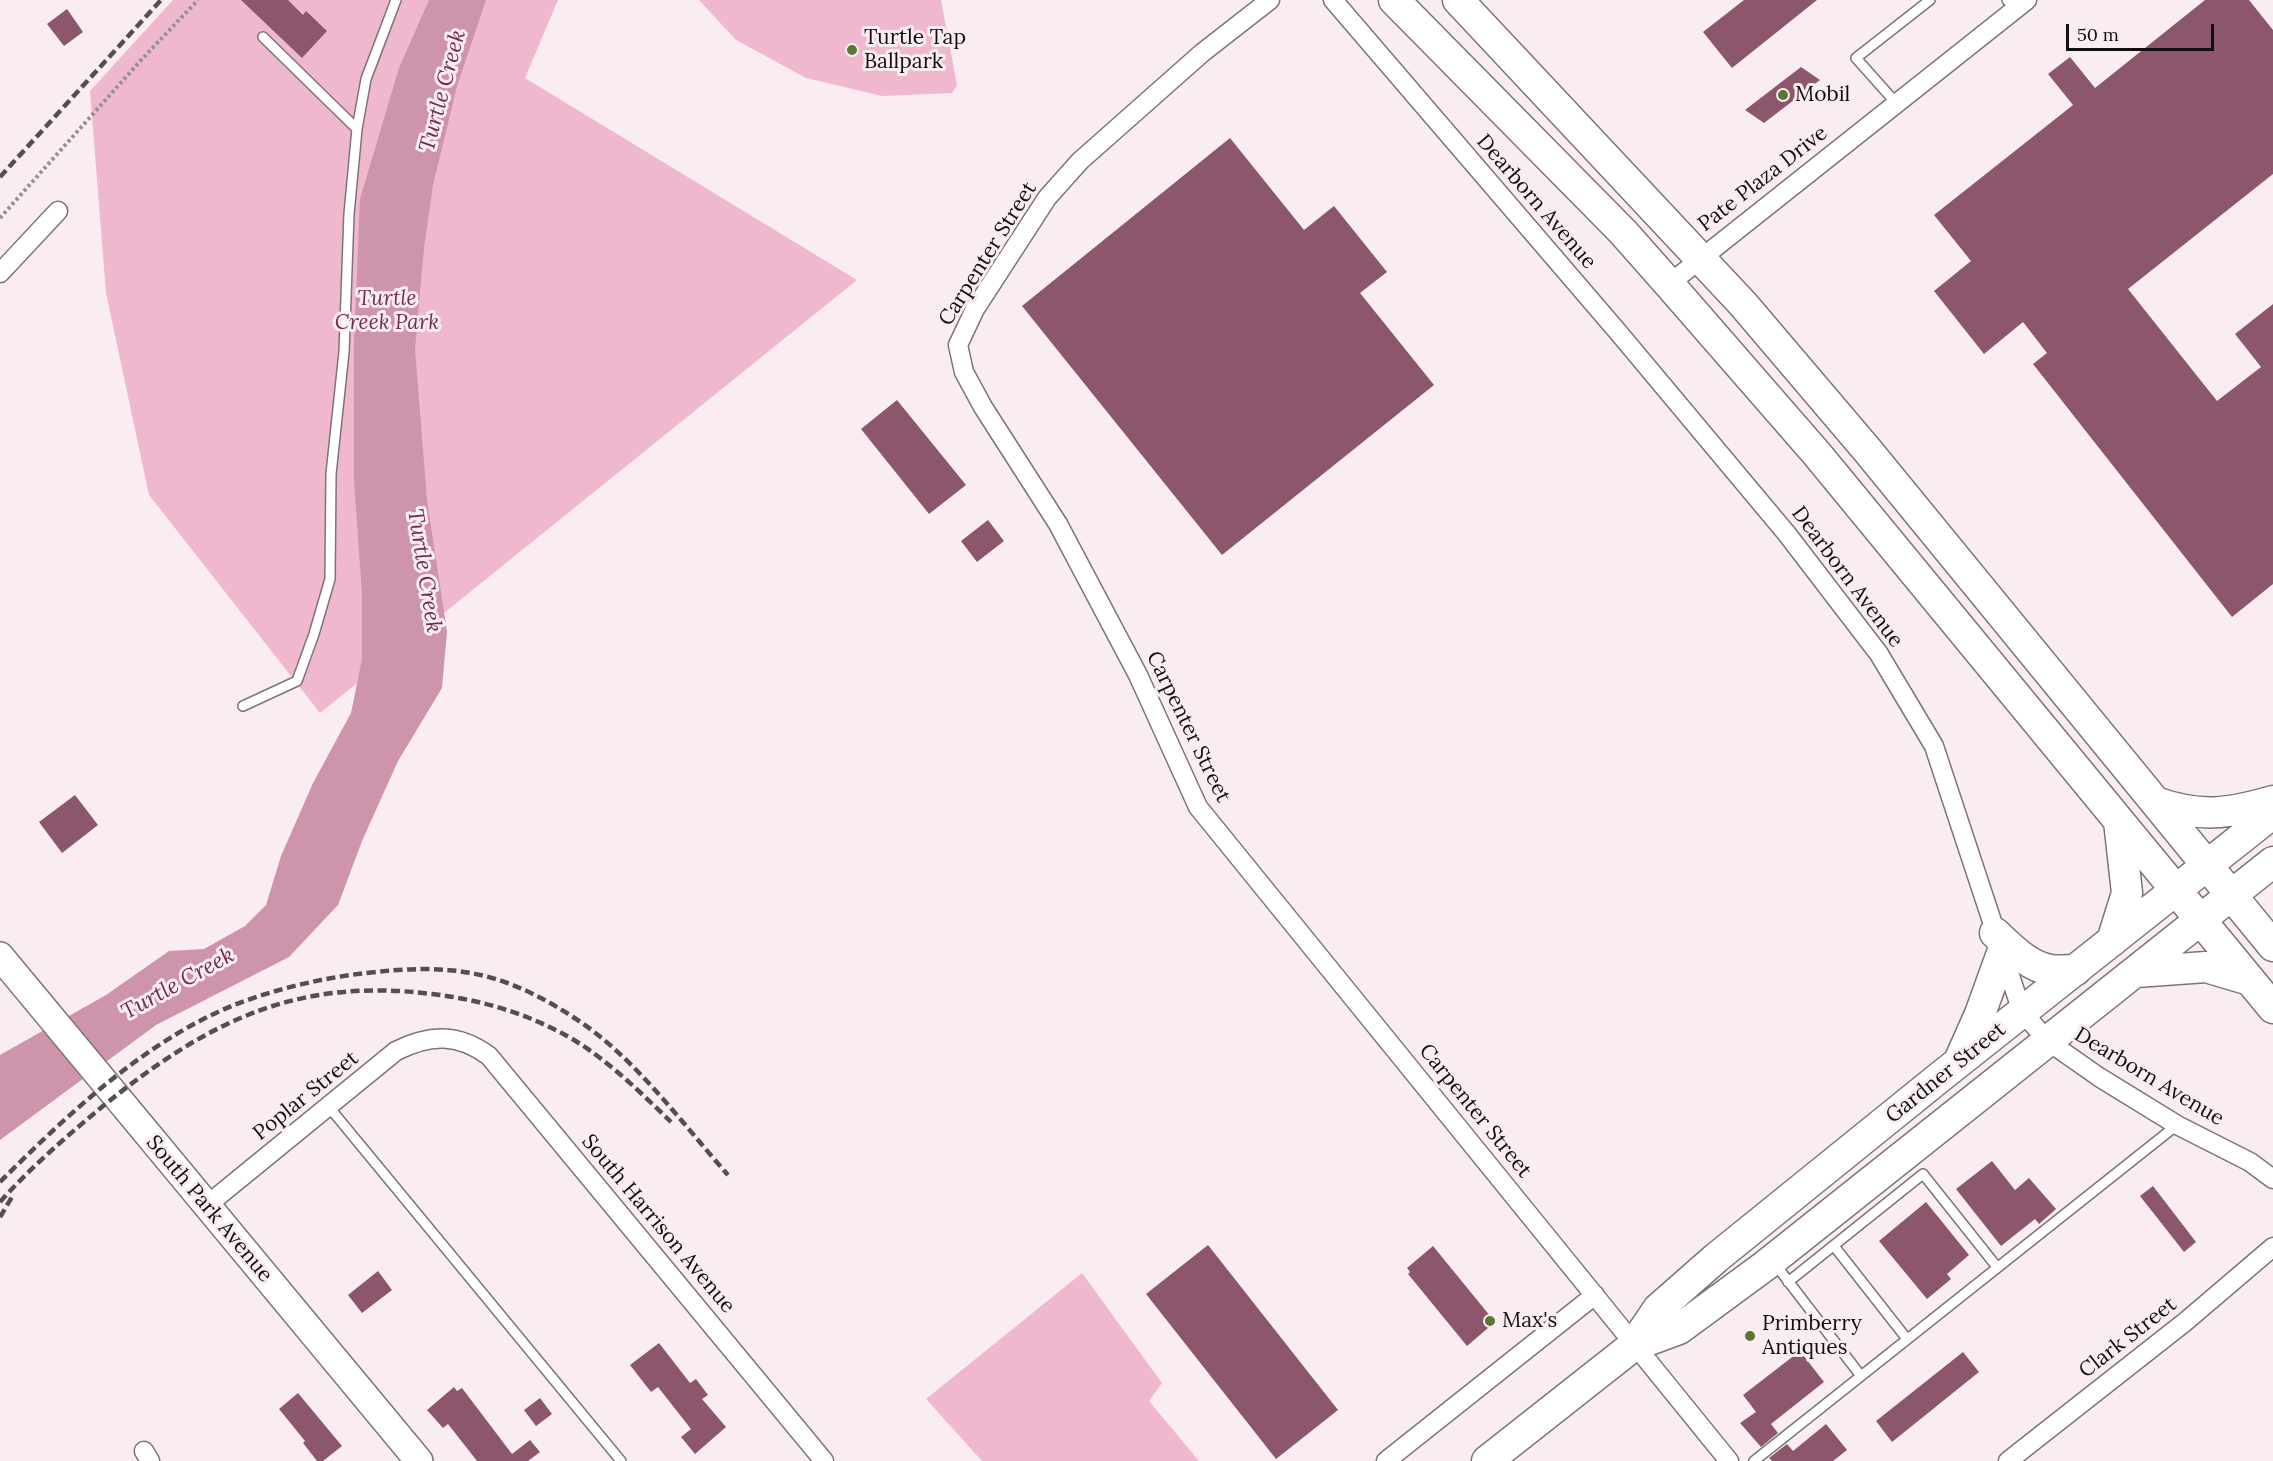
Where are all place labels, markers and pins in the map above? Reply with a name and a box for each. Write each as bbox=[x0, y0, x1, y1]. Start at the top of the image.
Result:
place label: Turtle Tap Ballpark bbox=[864, 25, 966, 75]
marker: Turtle Tap Ballpark bbox=[845, 43, 859, 57]
place label: Mobil bbox=[1795, 82, 1850, 108]
marker: Mobil bbox=[1776, 88, 1790, 102]
place label: Max's bbox=[1502, 1308, 1557, 1334]
place label: Primberry Antiques bbox=[1762, 1311, 1862, 1361]
marker: Max's bbox=[1483, 1314, 1497, 1328]
marker: Primberry Antiques bbox=[1743, 1329, 1757, 1343]

